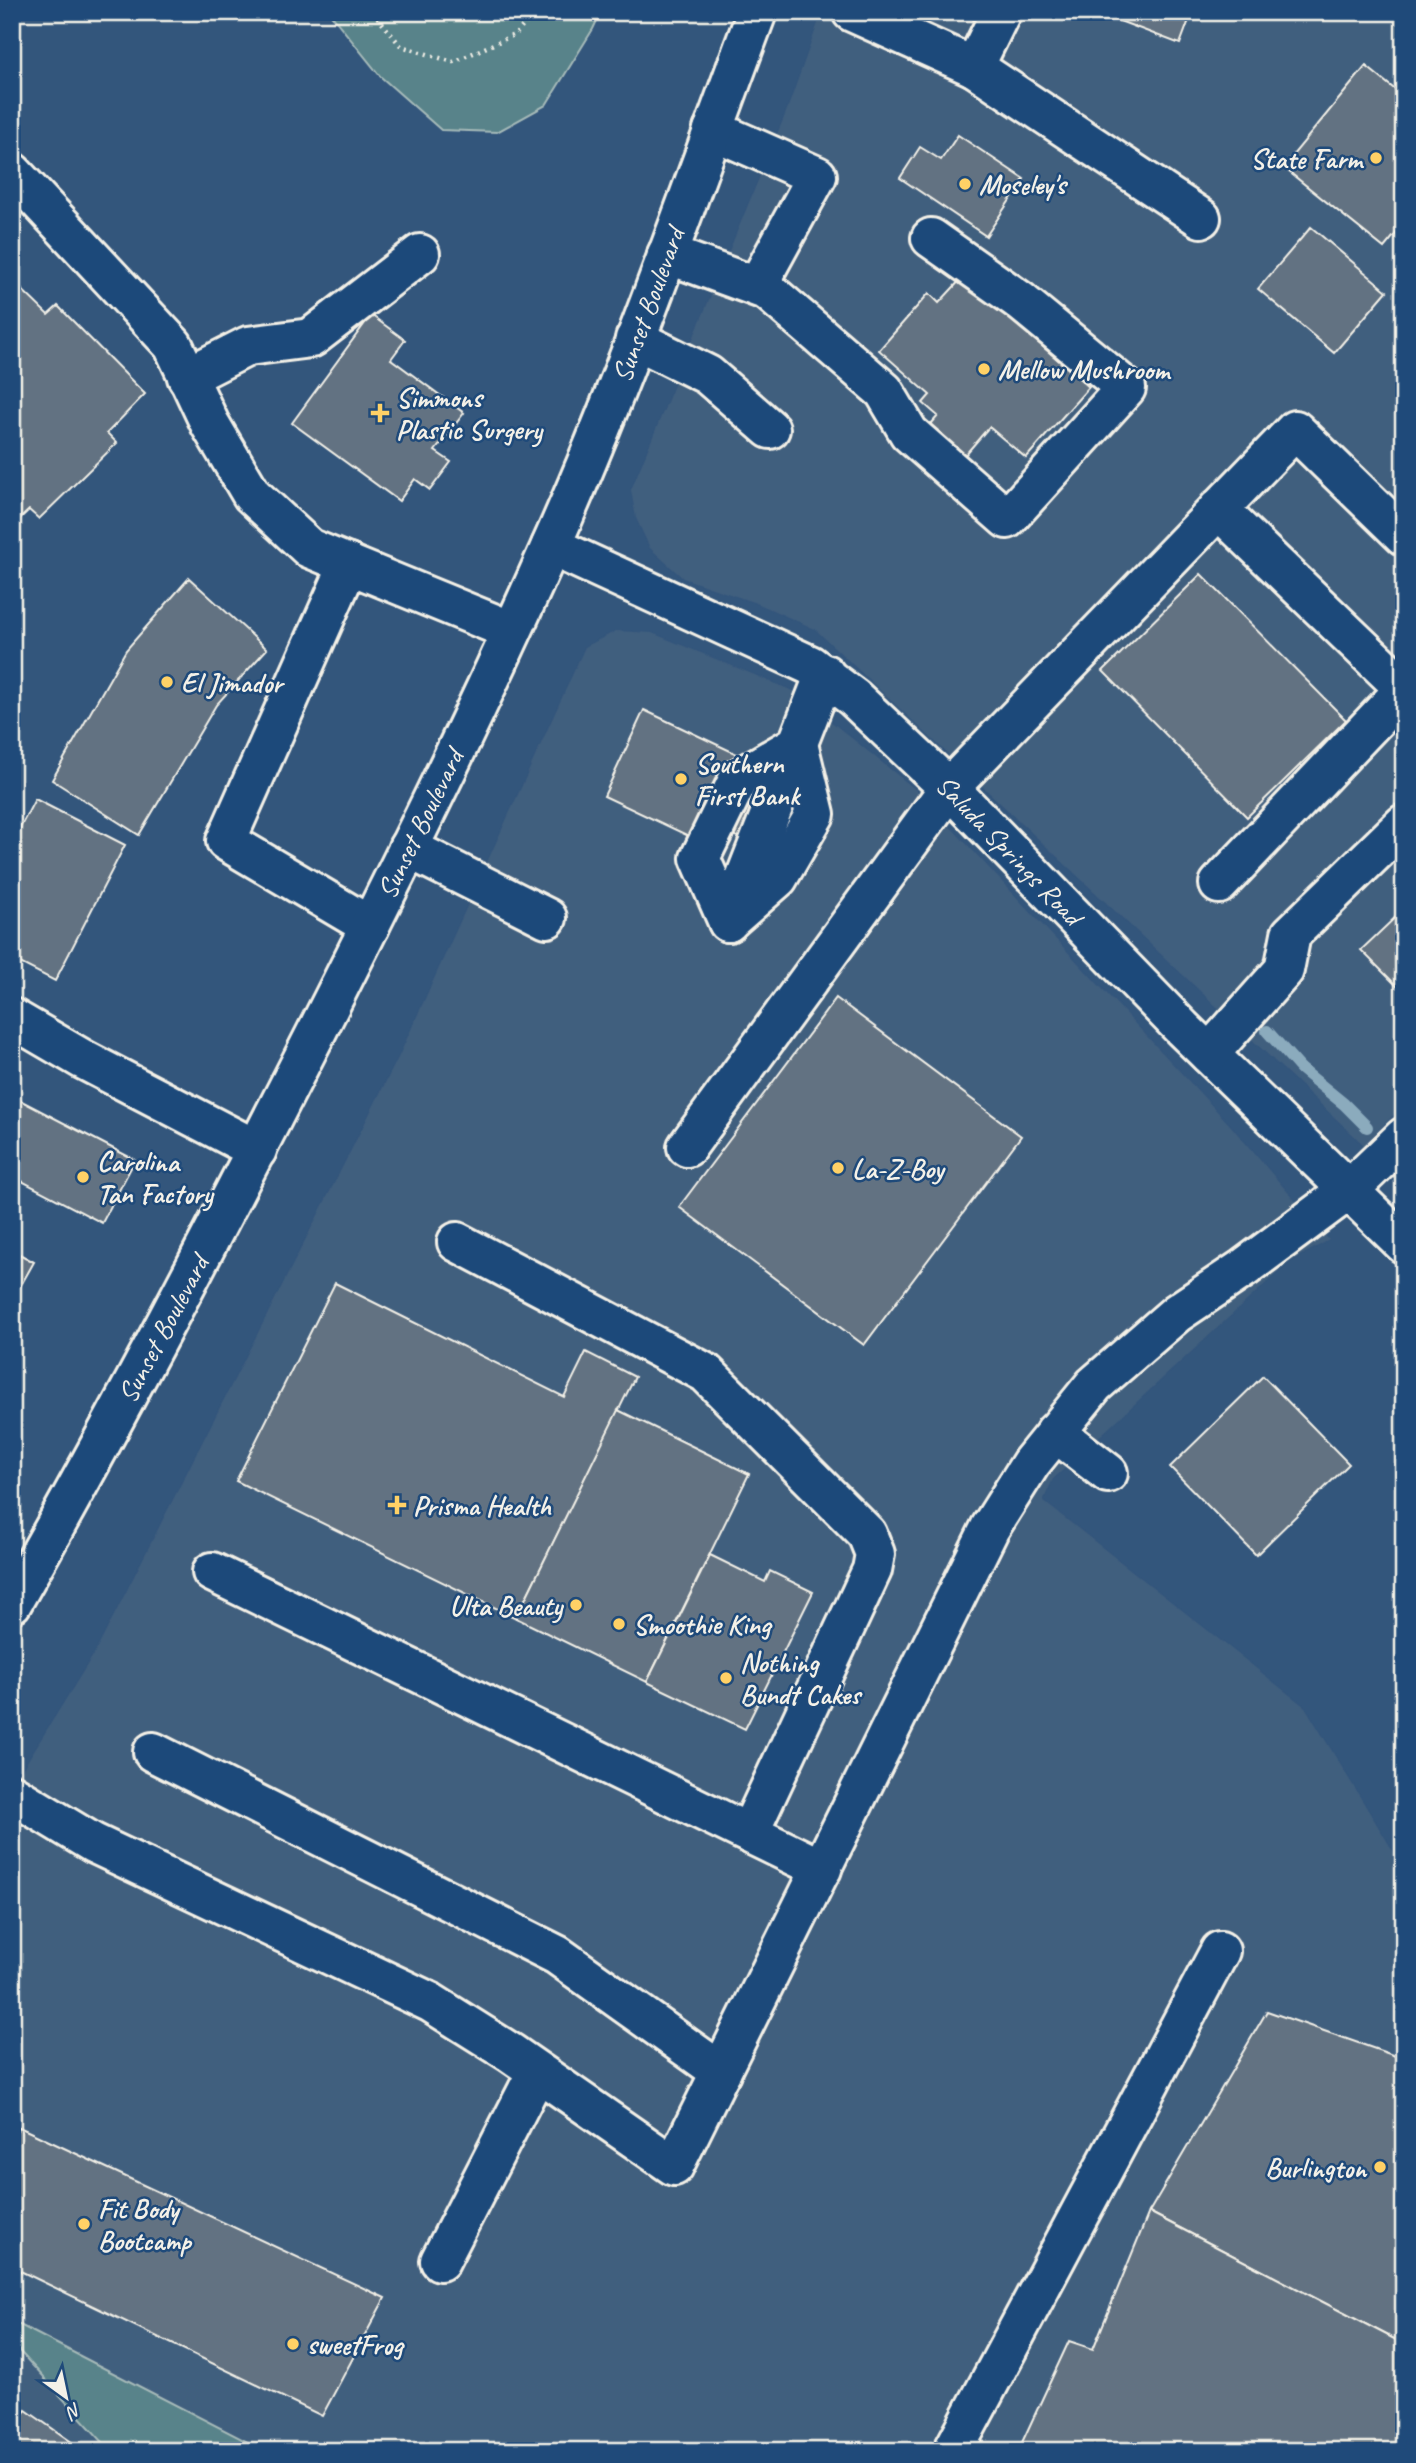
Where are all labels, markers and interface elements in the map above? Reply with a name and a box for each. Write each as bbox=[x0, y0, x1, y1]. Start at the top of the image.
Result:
place label: State Farm bbox=[1250, 141, 1365, 176]
marker: State Farm bbox=[1368, 150, 1384, 166]
place label: Moseley's bbox=[979, 167, 1069, 202]
marker: Moseley's bbox=[957, 176, 973, 192]
street label: Sunset Boulevard bbox=[604, 219, 693, 387]
place label: Mellow Mushroom bbox=[998, 352, 1172, 387]
marker: Mellow Mushroom bbox=[976, 361, 992, 377]
place label: Simmons Plastic Surgery bbox=[396, 380, 544, 448]
marker: Simmons Plastic Surgery bbox=[370, 403, 390, 423]
place label: El Jimador bbox=[181, 665, 285, 700]
marker: El Jimador bbox=[159, 674, 175, 690]
street label: Sunset Boulevard bbox=[369, 740, 473, 904]
place label: Southern First Bank bbox=[695, 746, 802, 813]
street label: Saluda Springs Road bbox=[928, 768, 1092, 935]
marker: Southern First Bank bbox=[673, 771, 689, 787]
place label: Carolina Tan Factory bbox=[97, 1144, 215, 1212]
place label: La-Z-Boy bbox=[852, 1151, 946, 1186]
marker: La-Z-Boy bbox=[830, 1160, 846, 1176]
marker: Carolina Tan Factory bbox=[75, 1169, 91, 1185]
street label: Sunset Boulevard bbox=[110, 1246, 218, 1408]
place label: Prisma Health bbox=[413, 1488, 552, 1523]
marker: Prisma Health bbox=[387, 1495, 407, 1515]
place label: Ulta Beauty bbox=[449, 1588, 564, 1624]
marker: Ulta Beauty bbox=[568, 1597, 584, 1613]
place label: Smoothie King bbox=[633, 1607, 773, 1642]
marker: Smoothie King bbox=[611, 1616, 627, 1632]
place label: Nothing Bundt Cakes bbox=[740, 1645, 863, 1712]
marker: Nothing Bundt Cakes bbox=[718, 1670, 734, 1686]
place label: Burlington bbox=[1265, 2150, 1368, 2185]
marker: Burlington bbox=[1372, 2159, 1388, 2175]
place label: Fit Body Bootcamp bbox=[98, 2191, 193, 2258]
marker: Fit Body Bootcamp bbox=[76, 2216, 92, 2232]
place label: sweetFrog bbox=[307, 2327, 405, 2362]
marker: sweetFrog bbox=[285, 2336, 301, 2352]
north arrow bbox=[32, 2362, 102, 2432]
text: N bbox=[61, 2397, 86, 2425]

